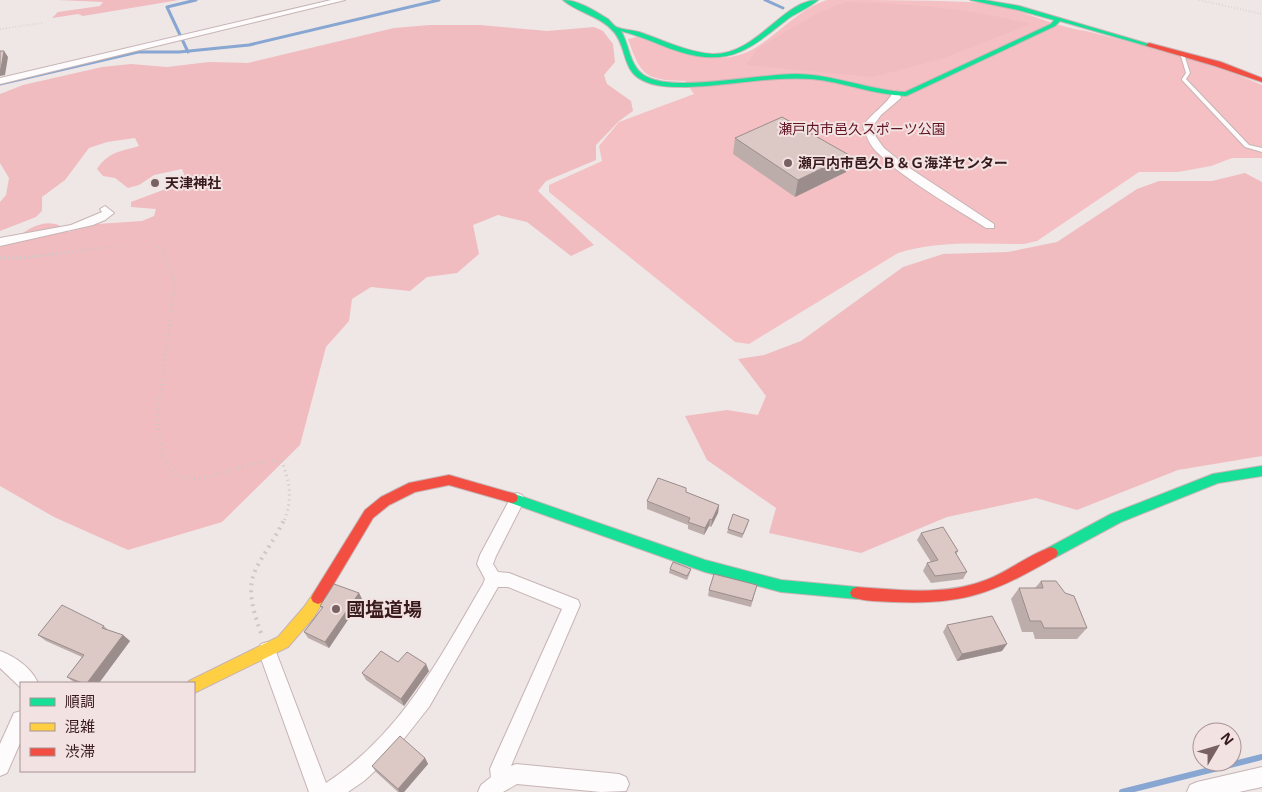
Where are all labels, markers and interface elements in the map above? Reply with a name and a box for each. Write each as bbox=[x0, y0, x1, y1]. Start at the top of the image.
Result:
park label: 瀬戸内市邑久スポーツ公園 bbox=[778, 119, 946, 138]
place label: 瀬戸内市邑久Ｂ＆Ｇ海洋センター bbox=[798, 153, 1008, 172]
marker: 瀬戸内市邑久Ｂ＆Ｇ海洋センター bbox=[782, 157, 794, 169]
place label: 天津神社 bbox=[165, 173, 221, 192]
marker: 天津神社 bbox=[149, 177, 161, 189]
place label: 國塩道場 bbox=[346, 596, 422, 622]
marker: 國塩道場 bbox=[330, 603, 342, 615]
legend bbox=[20, 682, 195, 772]
text: 順調 bbox=[65, 691, 95, 711]
text: 混雑 bbox=[65, 716, 95, 736]
north arrow bbox=[1192, 722, 1242, 772]
text: N bbox=[1217, 728, 1239, 749]
text: 渋滞 bbox=[65, 741, 95, 761]

